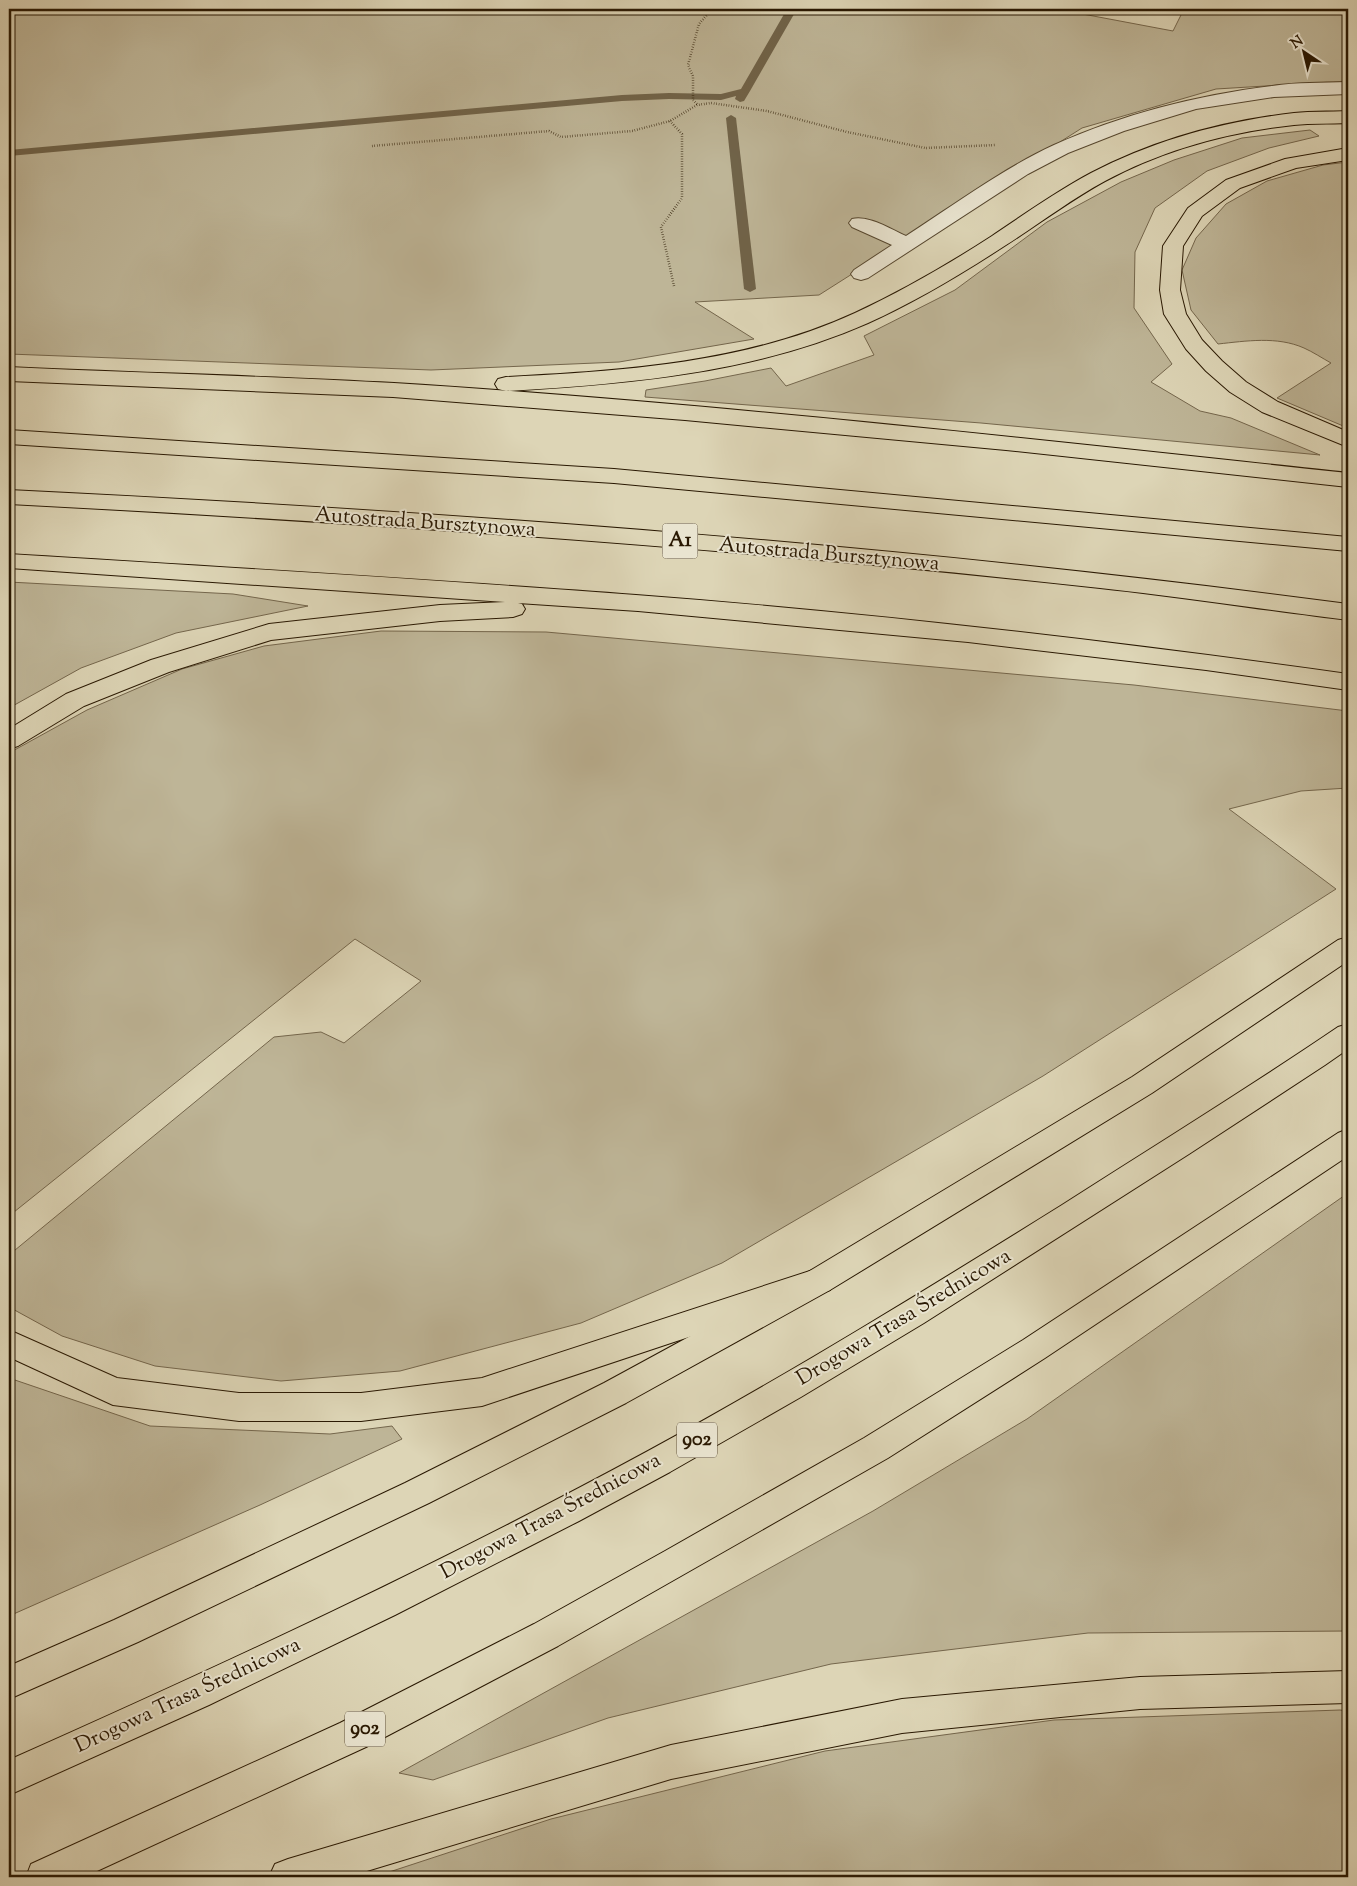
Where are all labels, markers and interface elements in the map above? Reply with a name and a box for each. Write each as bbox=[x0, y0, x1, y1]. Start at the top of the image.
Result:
north arrow bbox=[1280, 28, 1330, 78]
text: N bbox=[1287, 32, 1308, 54]
street label: Autostrada Bursztynowa bbox=[314, 500, 537, 546]
road number: A1 bbox=[662, 524, 698, 558]
street label: Autostrada Bursztynowa bbox=[717, 530, 941, 580]
street label: Drogowa Trasa Średnicowa bbox=[791, 1242, 1017, 1394]
road number: 902 bbox=[677, 1422, 717, 1458]
street label: Drogowa Trasa Średnicowa bbox=[435, 1446, 667, 1588]
street label: Drogowa Trasa Średnicowa bbox=[70, 1630, 306, 1762]
road number: 902 bbox=[345, 1712, 385, 1746]

